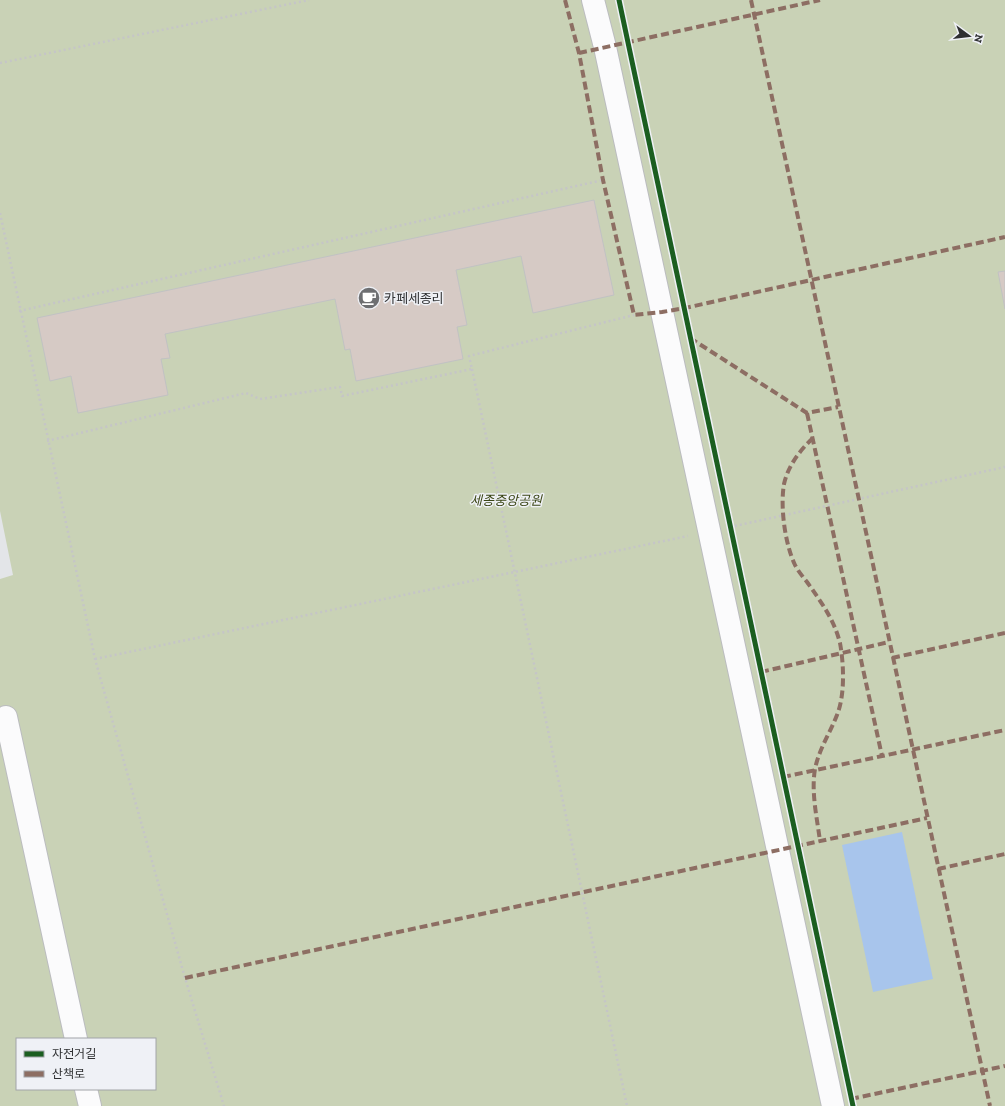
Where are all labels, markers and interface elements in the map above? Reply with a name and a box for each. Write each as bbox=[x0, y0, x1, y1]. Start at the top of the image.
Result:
north arrow bbox=[949, 16, 989, 56]
text: N bbox=[971, 33, 986, 45]
cafe icon: 카페세종리 bbox=[356, 285, 382, 311]
place label: 카페세종리 bbox=[384, 291, 444, 306]
park label: 세종중앙공원 bbox=[470, 493, 543, 508]
legend bbox=[16, 1038, 156, 1090]
text: 자전거길 bbox=[52, 1047, 96, 1061]
text: 산책로 bbox=[52, 1067, 85, 1081]

